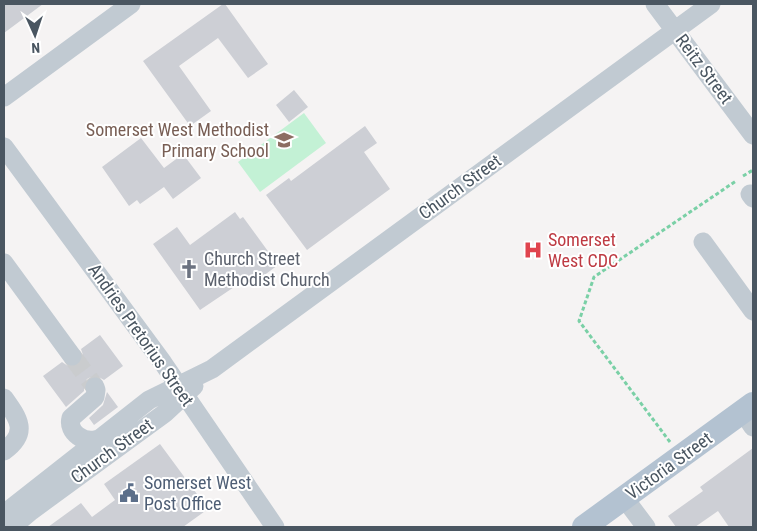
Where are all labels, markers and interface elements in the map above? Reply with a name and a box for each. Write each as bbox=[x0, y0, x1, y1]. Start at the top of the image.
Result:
north arrow bbox=[10, 10, 60, 60]
street label: Reitz Street bbox=[671, 30, 737, 108]
text: N bbox=[31, 40, 40, 56]
place label: Somerset West Methodist Primary School bbox=[86, 119, 269, 161]
school or university icon: Somerset West Methodist Primary School bbox=[273, 129, 295, 151]
street label: Church Street bbox=[415, 150, 505, 223]
place label: Somerset West CDC bbox=[548, 229, 618, 271]
hospital icon: Somerset West CDC bbox=[522, 239, 544, 261]
place label: Church Street Methodist Church bbox=[204, 248, 330, 290]
church icon: Church Street Methodist Church bbox=[178, 258, 200, 280]
street label: Andries Pretorius Street bbox=[84, 259, 199, 410]
street label: Church Street bbox=[67, 414, 157, 487]
street label: Victoria Street bbox=[622, 427, 716, 504]
place label: Somerset West Post Office bbox=[144, 472, 251, 514]
public building icon: Somerset West Post Office bbox=[118, 482, 140, 504]

